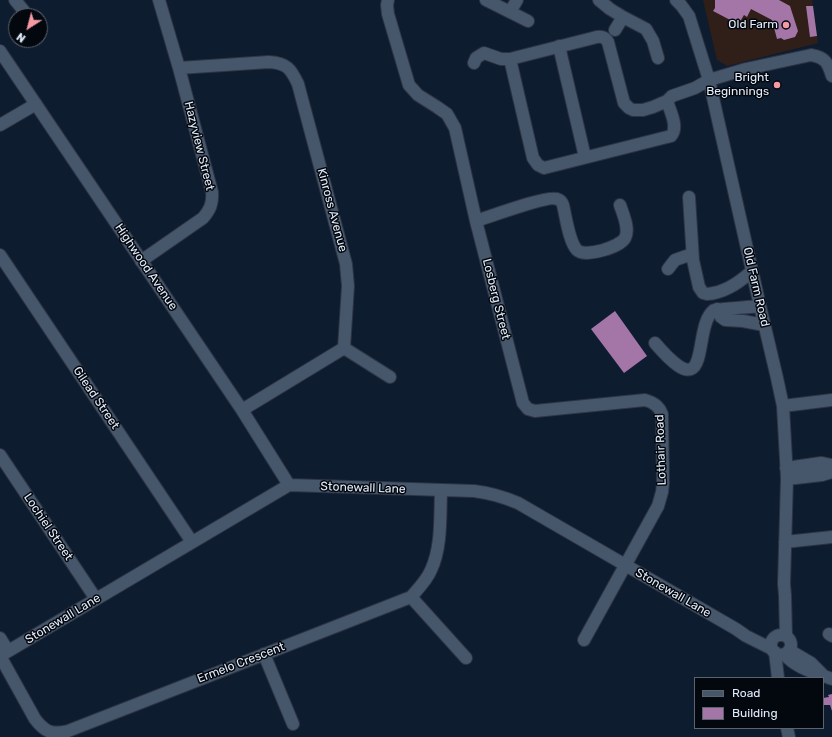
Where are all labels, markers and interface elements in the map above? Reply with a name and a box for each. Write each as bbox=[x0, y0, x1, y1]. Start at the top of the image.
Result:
north arrow bbox=[8, 8, 48, 48]
place label: Old Farm bbox=[728, 18, 778, 32]
marker: Old Farm bbox=[781, 20, 791, 30]
text: N bbox=[14, 30, 28, 45]
place label: Bright Beginnings bbox=[706, 71, 769, 99]
marker: Bright Beginnings bbox=[772, 80, 782, 90]
street label: Hazyview Street bbox=[181, 100, 217, 192]
street label: Kinross Avenue bbox=[314, 167, 350, 253]
street label: Highwood Avenue bbox=[112, 221, 180, 313]
street label: Old Farm Road bbox=[740, 246, 772, 328]
street label: Losberg Street bbox=[479, 257, 513, 341]
street label: Gilead Street bbox=[70, 364, 122, 432]
street label: Lothair Road bbox=[653, 414, 669, 486]
street label: Stonewall Lane bbox=[320, 479, 406, 497]
street label: Lochiel Street bbox=[20, 491, 76, 563]
street label: Stonewall Lane bbox=[633, 565, 713, 621]
street label: Stonewall Lane bbox=[23, 591, 103, 647]
street label: Ermelo Crescent bbox=[195, 640, 287, 686]
legend bbox=[694, 677, 824, 729]
text: Road bbox=[732, 686, 760, 700]
text: Building bbox=[732, 706, 778, 720]

